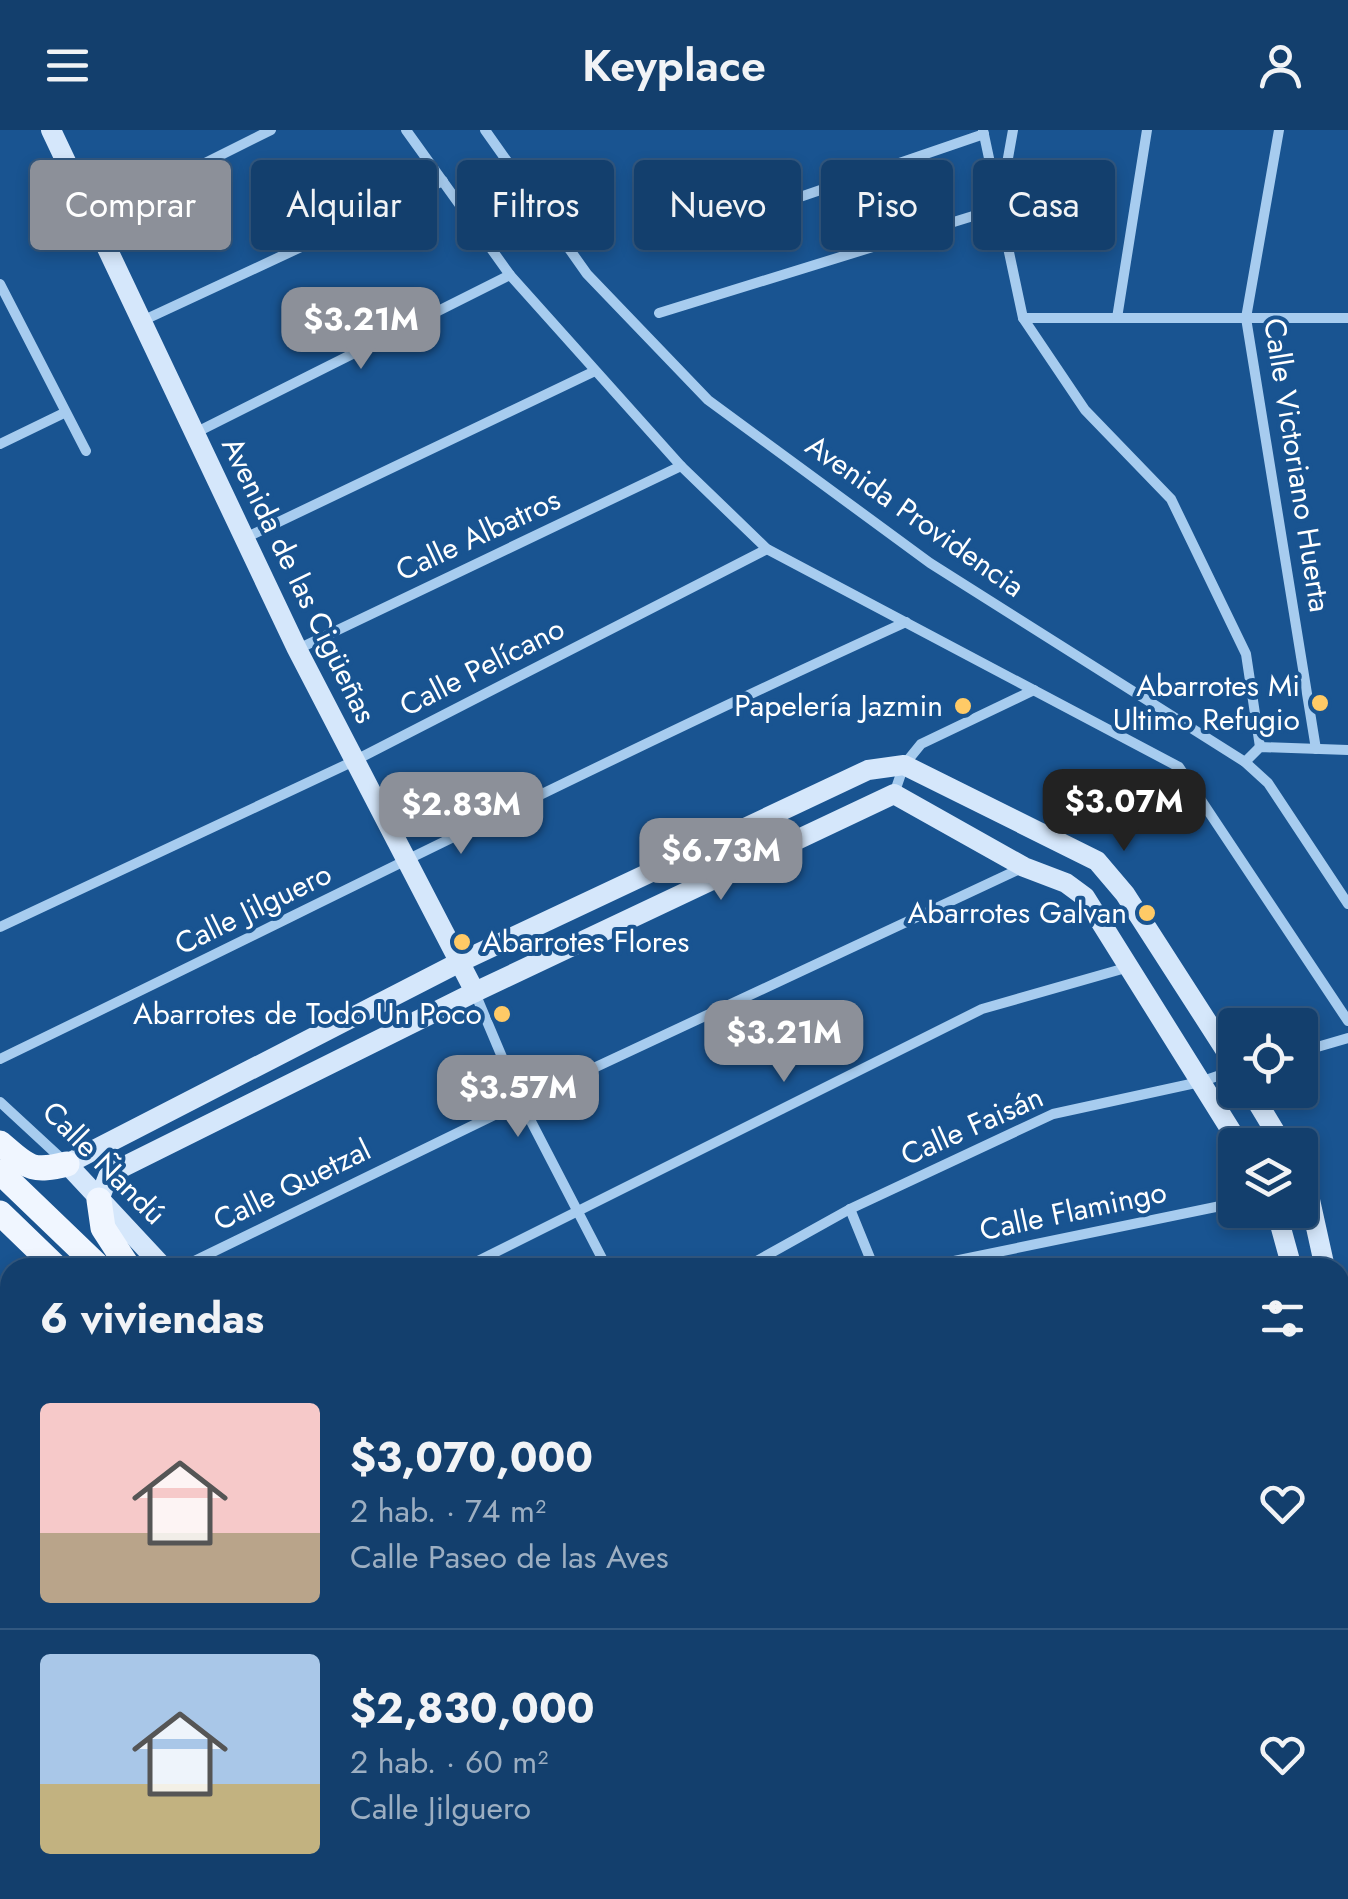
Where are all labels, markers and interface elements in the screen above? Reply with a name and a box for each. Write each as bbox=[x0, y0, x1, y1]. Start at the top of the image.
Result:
text: Keyplace bbox=[582, 33, 766, 98]
icon: menu bbox=[40, 38, 95, 93]
icon: person bbox=[1253, 38, 1308, 93]
chip: Comprar bbox=[30, 160, 231, 250]
chip: Alquilar bbox=[251, 160, 437, 250]
chip: Filtros bbox=[457, 160, 614, 250]
chip: Nuevo bbox=[634, 160, 801, 250]
chip: Piso bbox=[821, 160, 953, 250]
chip: Casa bbox=[973, 160, 1115, 250]
pin: $3.21M bbox=[280, 287, 442, 372]
text: $3.21M bbox=[303, 296, 419, 342]
street label: Calle Victoriano Huerta bbox=[1253, 315, 1342, 615]
street label: Avenida Providencia bbox=[797, 424, 1033, 607]
street label: Avenida de las Cigüeñas bbox=[211, 429, 387, 730]
street label: Calle Albatros bbox=[389, 478, 567, 591]
street label: Calle Pelícano bbox=[392, 607, 572, 727]
place label: Abarrotes Mi Ultimo Refugio bbox=[1113, 664, 1300, 741]
place label: Papelería Jazmin bbox=[734, 684, 943, 727]
marker: Abarrotes Mi Ultimo Refugio bbox=[1309, 692, 1331, 714]
marker: Papelería Jazmin bbox=[952, 695, 974, 717]
pin: $3.07M bbox=[1043, 769, 1205, 854]
pin: $2.83M bbox=[380, 772, 542, 857]
text: $3.07M bbox=[1065, 778, 1183, 824]
text: $2.83M bbox=[401, 781, 521, 827]
pin: $6.73M bbox=[640, 818, 802, 903]
text: $6.73M bbox=[661, 827, 781, 873]
street label: Calle Jilguero bbox=[167, 852, 338, 965]
place label: Abarrotes Galvan bbox=[907, 891, 1127, 934]
marker: Abarrotes Galvan bbox=[1136, 902, 1158, 924]
place label: Abarrotes Flores bbox=[482, 920, 689, 963]
marker: Abarrotes Flores bbox=[451, 931, 473, 953]
place label: Abarrotes de Todo Un Poco bbox=[133, 992, 482, 1035]
pin: $3.21M bbox=[703, 1000, 865, 1085]
marker: Abarrotes de Todo Un Poco bbox=[491, 1003, 513, 1025]
map controls bbox=[1218, 1008, 1318, 1228]
button: locate bbox=[1218, 1008, 1318, 1108]
text: $3.21M bbox=[726, 1009, 842, 1055]
pin: $3.57M bbox=[437, 1055, 599, 1140]
text: $3.57M bbox=[459, 1064, 577, 1110]
street label: Calle Faisán bbox=[894, 1075, 1050, 1176]
street label: Calle Ñandú bbox=[33, 1091, 176, 1234]
street label: Calle Quetzal bbox=[206, 1128, 378, 1241]
button: layers bbox=[1218, 1128, 1318, 1228]
street label: Calle Flamingo bbox=[976, 1170, 1170, 1251]
text: 6 viviendas bbox=[40, 1288, 264, 1349]
icon: filters bbox=[1255, 1291, 1310, 1346]
text: $3,070,000 bbox=[350, 1427, 593, 1488]
icon: home bbox=[120, 1443, 240, 1563]
icon: heart bbox=[1255, 1476, 1310, 1531]
text: 2 hab. · 74 m² bbox=[350, 1488, 546, 1534]
text: Calle Paseo de las Aves bbox=[350, 1534, 669, 1580]
text: $2,830,000 bbox=[350, 1678, 595, 1739]
icon: home bbox=[120, 1694, 240, 1814]
icon: heart bbox=[1255, 1727, 1310, 1782]
text: 2 hab. · 60 m² bbox=[350, 1739, 548, 1785]
text: Calle Jilguero bbox=[350, 1785, 531, 1831]

